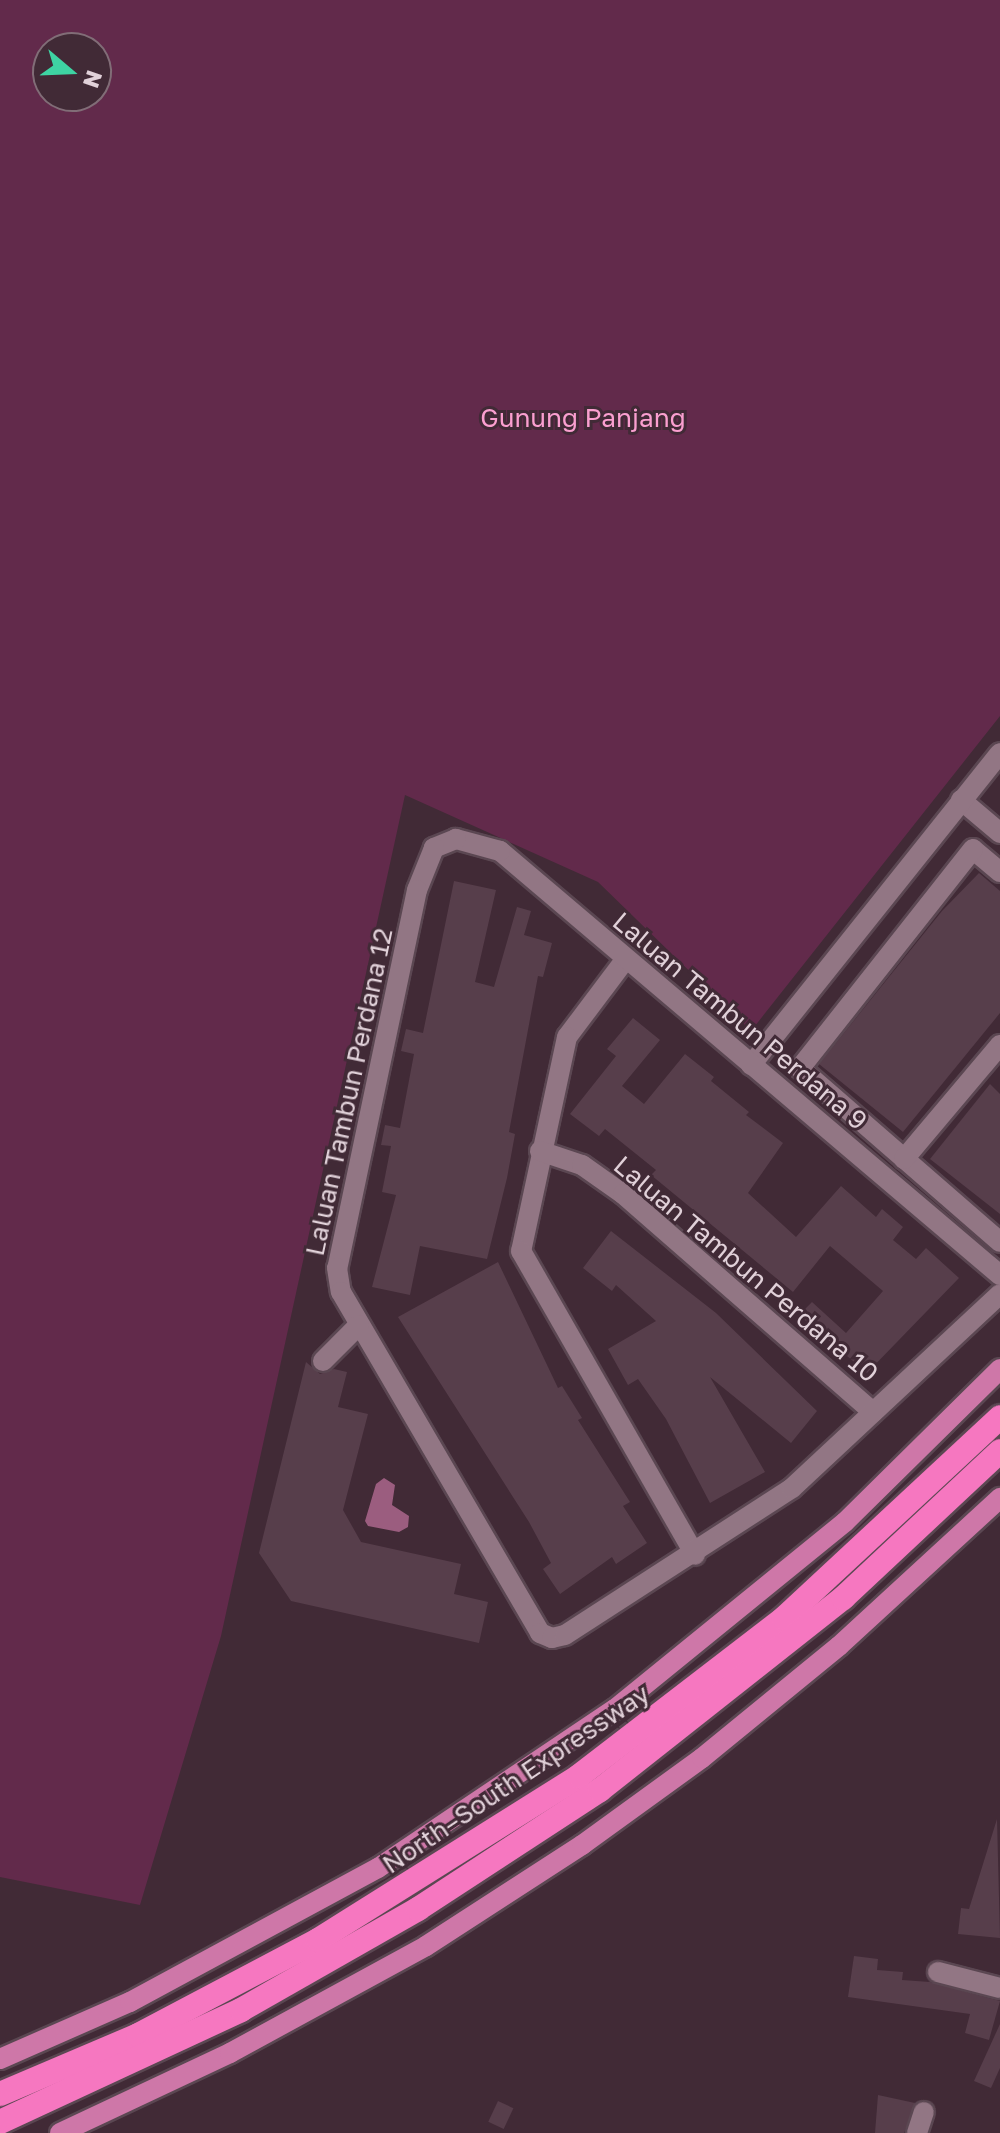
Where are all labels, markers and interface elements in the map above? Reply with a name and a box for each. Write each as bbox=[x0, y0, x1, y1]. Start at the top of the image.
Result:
north arrow bbox=[32, 32, 112, 112]
text: N bbox=[78, 67, 109, 92]
park label: Gunung Panjang bbox=[480, 402, 686, 434]
street label: Laluan Tambun Perdana 9 bbox=[607, 906, 873, 1136]
street label: Laluan Tambun Perdana 12 bbox=[299, 925, 399, 1259]
street label: Laluan Tambun Perdana 10 bbox=[608, 1149, 884, 1389]
street label: North–South Expressway bbox=[377, 1678, 655, 1880]

